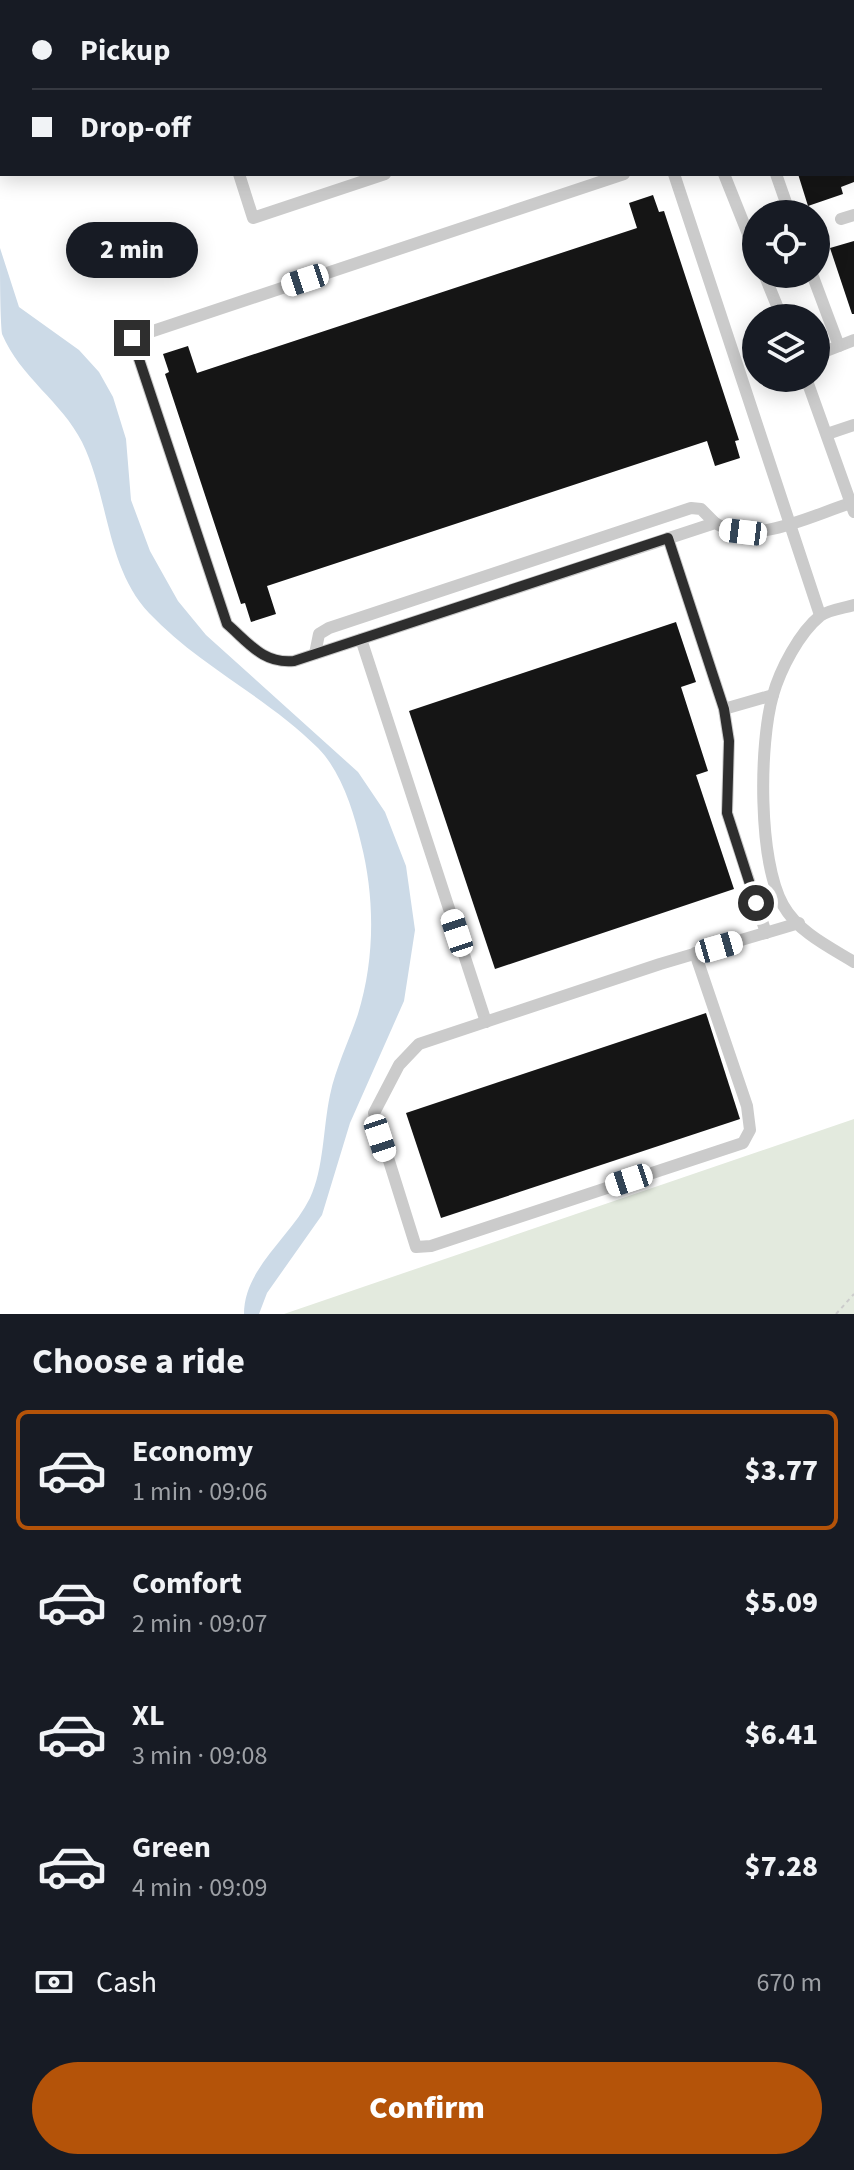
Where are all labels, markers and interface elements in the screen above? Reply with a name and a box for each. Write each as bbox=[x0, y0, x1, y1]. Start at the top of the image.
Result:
text: Pickup bbox=[80, 29, 170, 72]
text: Drop-off bbox=[80, 106, 191, 149]
map controls bbox=[742, 200, 830, 392]
button: locate bbox=[742, 200, 830, 288]
callout: 2 min bbox=[66, 222, 198, 278]
text: 2 min bbox=[100, 231, 164, 268]
car bbox=[278, 261, 332, 299]
button: layers bbox=[742, 304, 830, 392]
route end bbox=[114, 320, 150, 356]
car bbox=[718, 517, 768, 547]
route start bbox=[738, 885, 774, 921]
car bbox=[438, 906, 476, 960]
car bbox=[693, 929, 745, 965]
car bbox=[361, 1111, 399, 1165]
car bbox=[602, 1161, 656, 1199]
text: Choose a ride bbox=[32, 1336, 245, 1387]
text: Economy bbox=[132, 1430, 253, 1473]
icon: car bbox=[36, 1434, 108, 1506]
text: $3.77 bbox=[745, 1449, 818, 1492]
text: 1 min · 09:06 bbox=[132, 1473, 267, 1510]
text: Comfort bbox=[132, 1562, 242, 1605]
icon: car bbox=[36, 1566, 108, 1638]
text: $5.09 bbox=[745, 1581, 818, 1624]
text: 2 min · 09:07 bbox=[132, 1605, 267, 1642]
text: XL bbox=[132, 1694, 165, 1737]
icon: car bbox=[36, 1698, 108, 1770]
text: $6.41 bbox=[745, 1713, 818, 1756]
text: 3 min · 09:08 bbox=[132, 1737, 267, 1774]
text: Green bbox=[132, 1826, 211, 1869]
icon: car bbox=[36, 1830, 108, 1902]
text: $7.28 bbox=[745, 1845, 818, 1888]
text: 4 min · 09:09 bbox=[132, 1869, 267, 1906]
icon: cash bbox=[32, 1960, 76, 2004]
text: Cash bbox=[96, 1961, 157, 2004]
text: 670 m bbox=[756, 1964, 822, 2001]
button: Confirm bbox=[32, 2062, 822, 2154]

